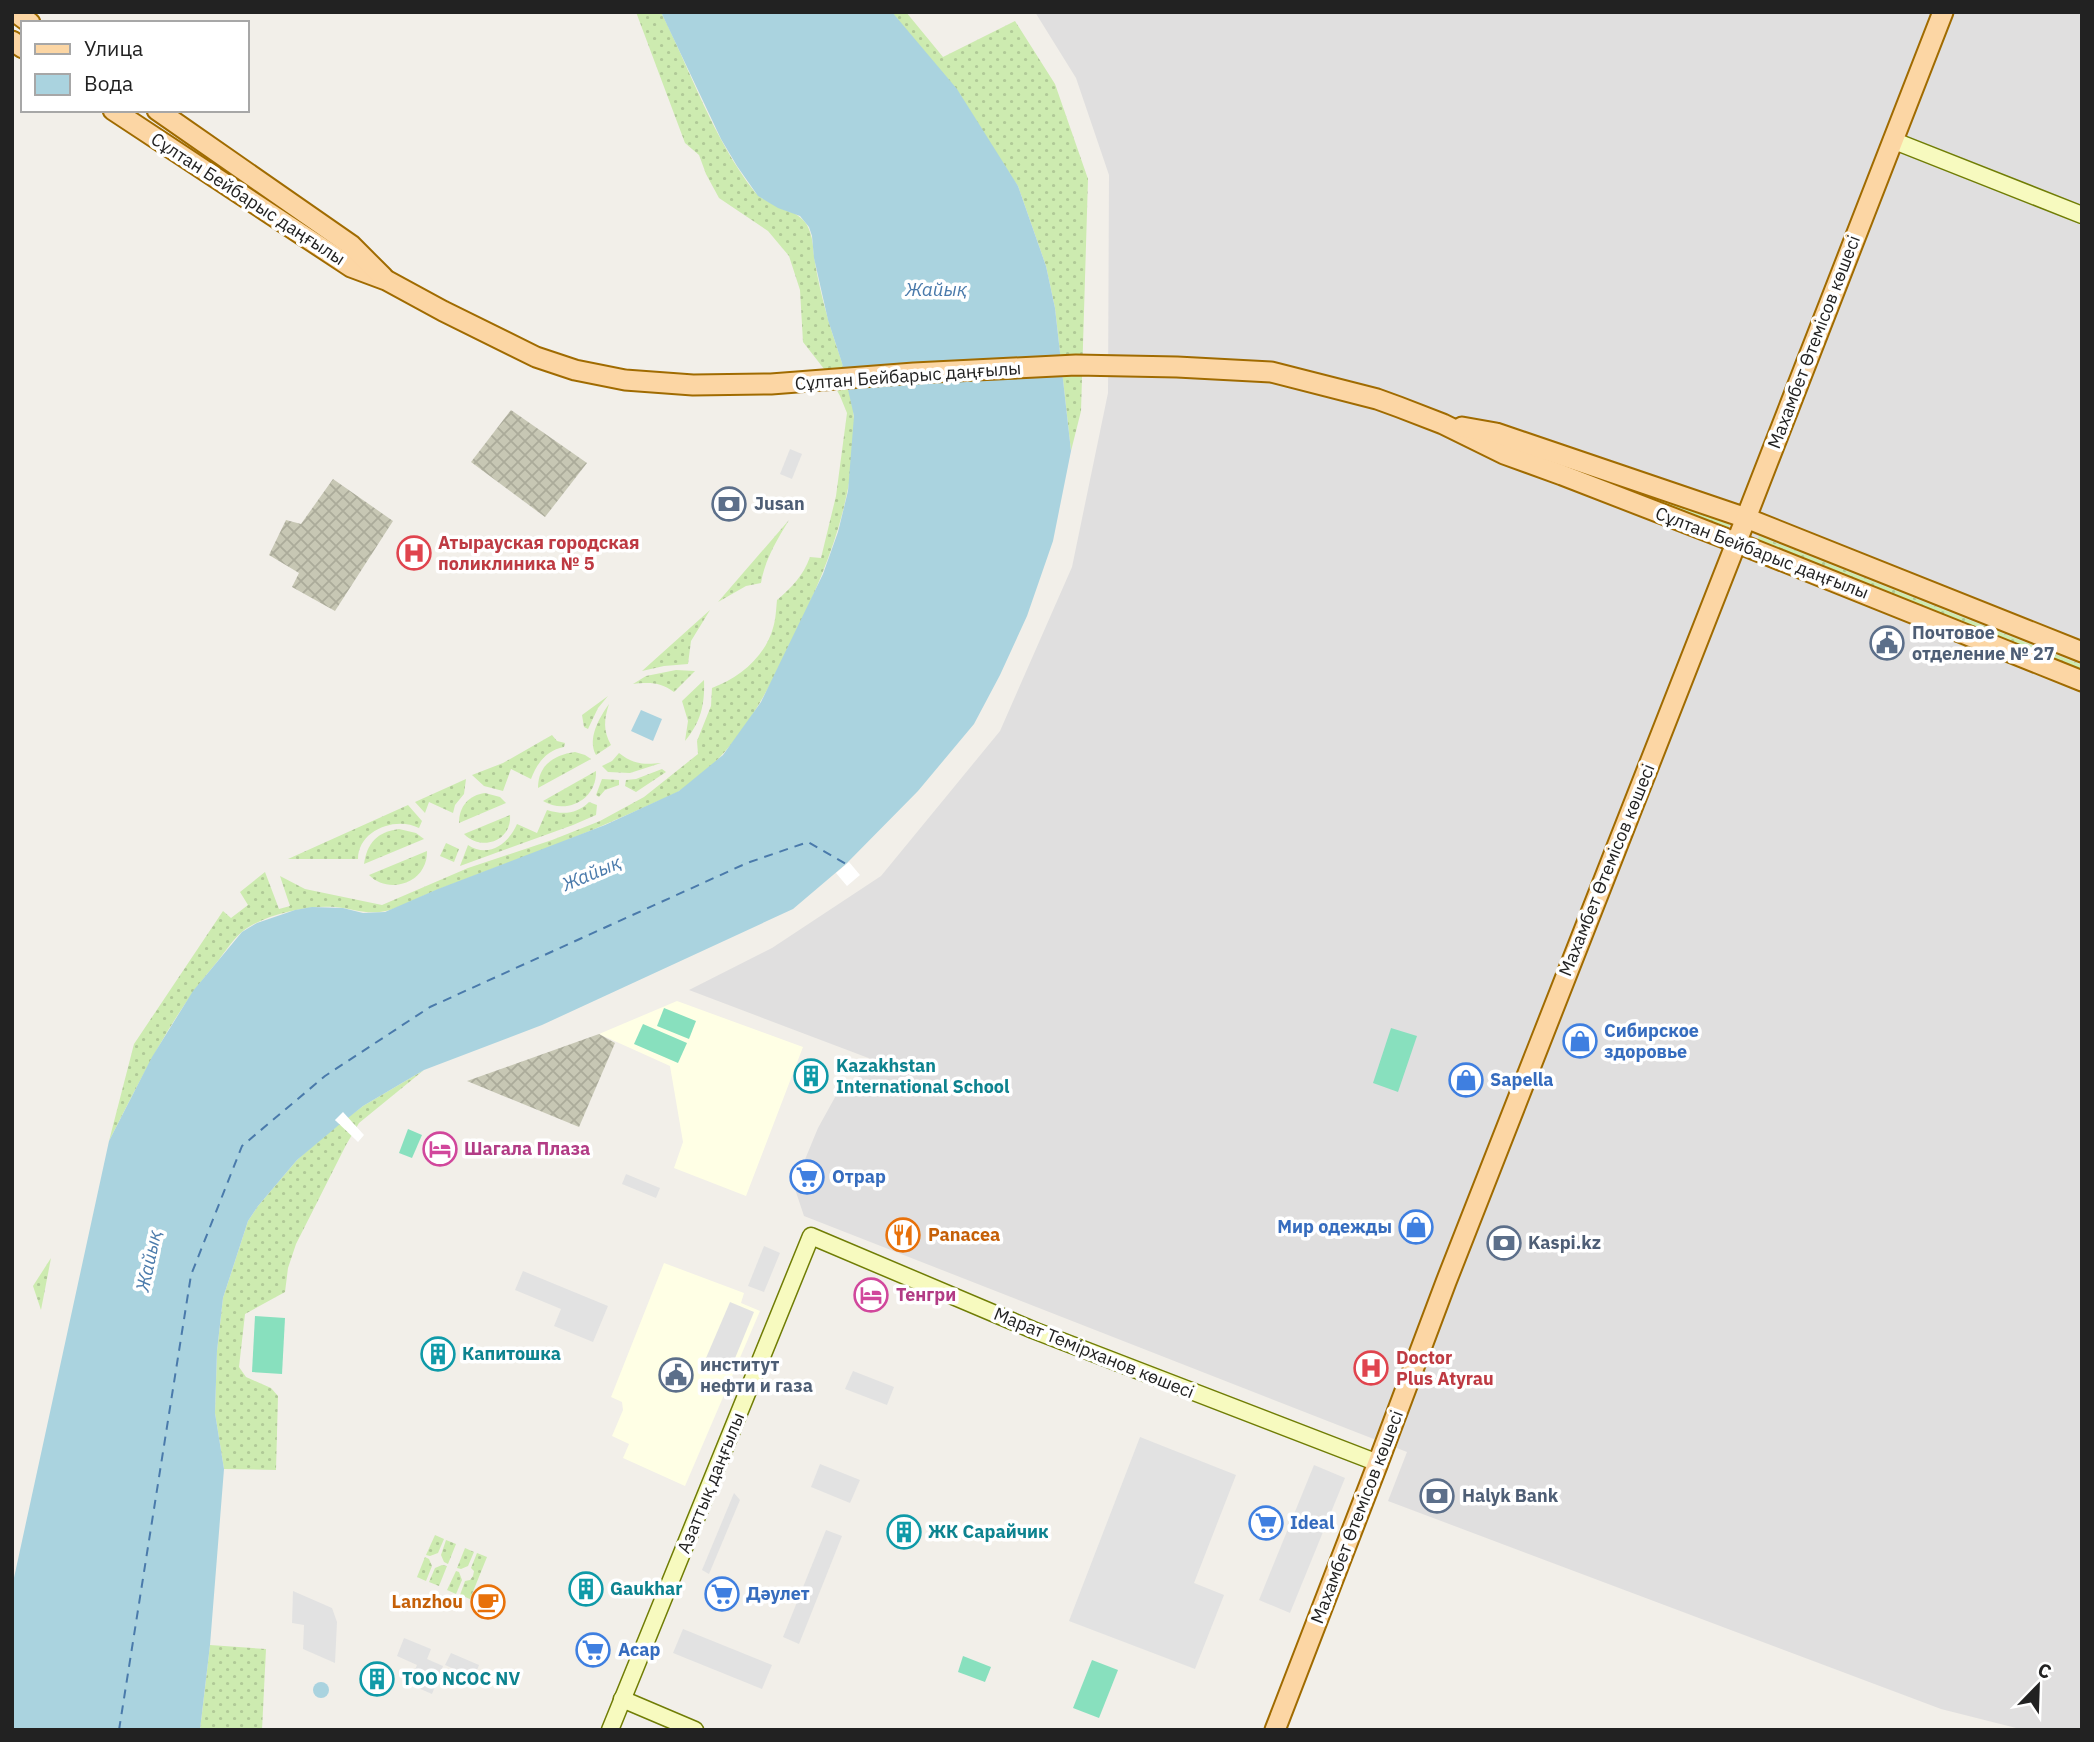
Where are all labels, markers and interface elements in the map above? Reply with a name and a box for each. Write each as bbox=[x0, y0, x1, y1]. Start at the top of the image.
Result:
legend bbox=[21, 21, 248, 112]
text: Улица bbox=[84, 34, 143, 62]
text: Вода bbox=[84, 69, 133, 97]
street label: Сұлтан Бейбарыс даңғылы bbox=[147, 127, 350, 270]
street label: Махамбет Өтемісов көшесі bbox=[1762, 232, 1865, 452]
water label: Жайық bbox=[904, 277, 968, 301]
street label: Сұлтан Бейбарыс даңғылы bbox=[794, 356, 1022, 395]
bank icon: Jusan bbox=[710, 485, 748, 523]
place label: Jusan bbox=[754, 492, 805, 515]
street label: Сұлтан Бейбарыс даңғылы bbox=[1652, 501, 1872, 604]
place label: Атырауская городская поликлиника № 5 bbox=[438, 531, 640, 575]
hospital icon: Атырауская городская поликлиника № 5 bbox=[395, 534, 433, 572]
place label: Почтовое отделение № 27 bbox=[1912, 621, 2055, 665]
public building icon: Почтовое отделение № 27 bbox=[1868, 624, 1906, 662]
street label: Махамбет Өтемісов көшесі bbox=[1553, 760, 1660, 979]
water label: Жайық bbox=[557, 850, 625, 897]
place label: Сибирское здоровье bbox=[1604, 1019, 1699, 1063]
shop icon: Сибирское здоровье bbox=[1561, 1022, 1599, 1060]
place label: Kazakhstan International School bbox=[836, 1054, 1010, 1098]
building icon: Kazakhstan International School bbox=[792, 1057, 830, 1095]
shop icon: Sapella bbox=[1447, 1061, 1485, 1099]
place label: Sapella bbox=[1490, 1068, 1554, 1091]
hotel icon: Шагала Плаза bbox=[421, 1130, 459, 1168]
place label: Шагала Плаза bbox=[464, 1137, 590, 1160]
supermarket icon: Отрар bbox=[788, 1158, 826, 1196]
place label: Отрар bbox=[832, 1165, 886, 1188]
shop icon: Мир одежды bbox=[1397, 1208, 1435, 1246]
place label: Мир одежды bbox=[1277, 1215, 1392, 1238]
restaurant icon: Panacea bbox=[884, 1216, 922, 1254]
place label: Panacea bbox=[928, 1223, 1000, 1246]
bank icon: Kaspi.kz bbox=[1485, 1224, 1523, 1262]
water label: Жайық bbox=[130, 1227, 166, 1295]
place label: Kaspi.kz bbox=[1528, 1231, 1601, 1254]
hotel icon: Тенгри bbox=[852, 1276, 890, 1314]
place label: Тенгри bbox=[896, 1283, 956, 1306]
street label: Марат Темірханов көшесі bbox=[991, 1302, 1198, 1403]
building icon: Капитошка bbox=[419, 1335, 457, 1373]
place label: Капитошка bbox=[462, 1342, 561, 1365]
place label: Doctor Plus Atyrau bbox=[1396, 1346, 1494, 1390]
hospital icon: Doctor Plus Atyrau bbox=[1352, 1349, 1390, 1387]
place label: институт нефти и газа bbox=[700, 1353, 813, 1397]
public building icon: институт нефти и газа bbox=[657, 1356, 695, 1394]
street label: Махамбет Өтемісов көшесі bbox=[1305, 1407, 1408, 1627]
street label: Азаттық даңғылы bbox=[672, 1409, 749, 1557]
bank icon: Halyk Bank bbox=[1418, 1477, 1456, 1515]
place label: Halyk Bank bbox=[1462, 1484, 1559, 1507]
supermarket icon: Ideal bbox=[1247, 1504, 1285, 1542]
place label: Ideal bbox=[1290, 1511, 1335, 1534]
building icon: ЖК Сарайчик bbox=[885, 1513, 923, 1551]
place label: ЖК Сарайчик bbox=[928, 1520, 1049, 1543]
building icon: Gaukhar bbox=[567, 1570, 605, 1608]
supermarket icon: Дәулет bbox=[703, 1575, 741, 1613]
place label: Gaukhar bbox=[610, 1577, 683, 1600]
place label: Дәулет bbox=[746, 1582, 810, 1605]
cafe icon: Lanzhou bbox=[469, 1583, 507, 1621]
place label: Lanzhou bbox=[391, 1590, 463, 1613]
supermarket icon: Асар bbox=[574, 1631, 612, 1669]
place label: Асар bbox=[618, 1638, 661, 1661]
north arrow bbox=[2003, 1651, 2073, 1721]
text: С bbox=[2034, 1657, 2055, 1684]
building icon: ТОО NCOC NV bbox=[358, 1660, 396, 1698]
place label: ТОО NCOC NV bbox=[402, 1667, 520, 1690]

